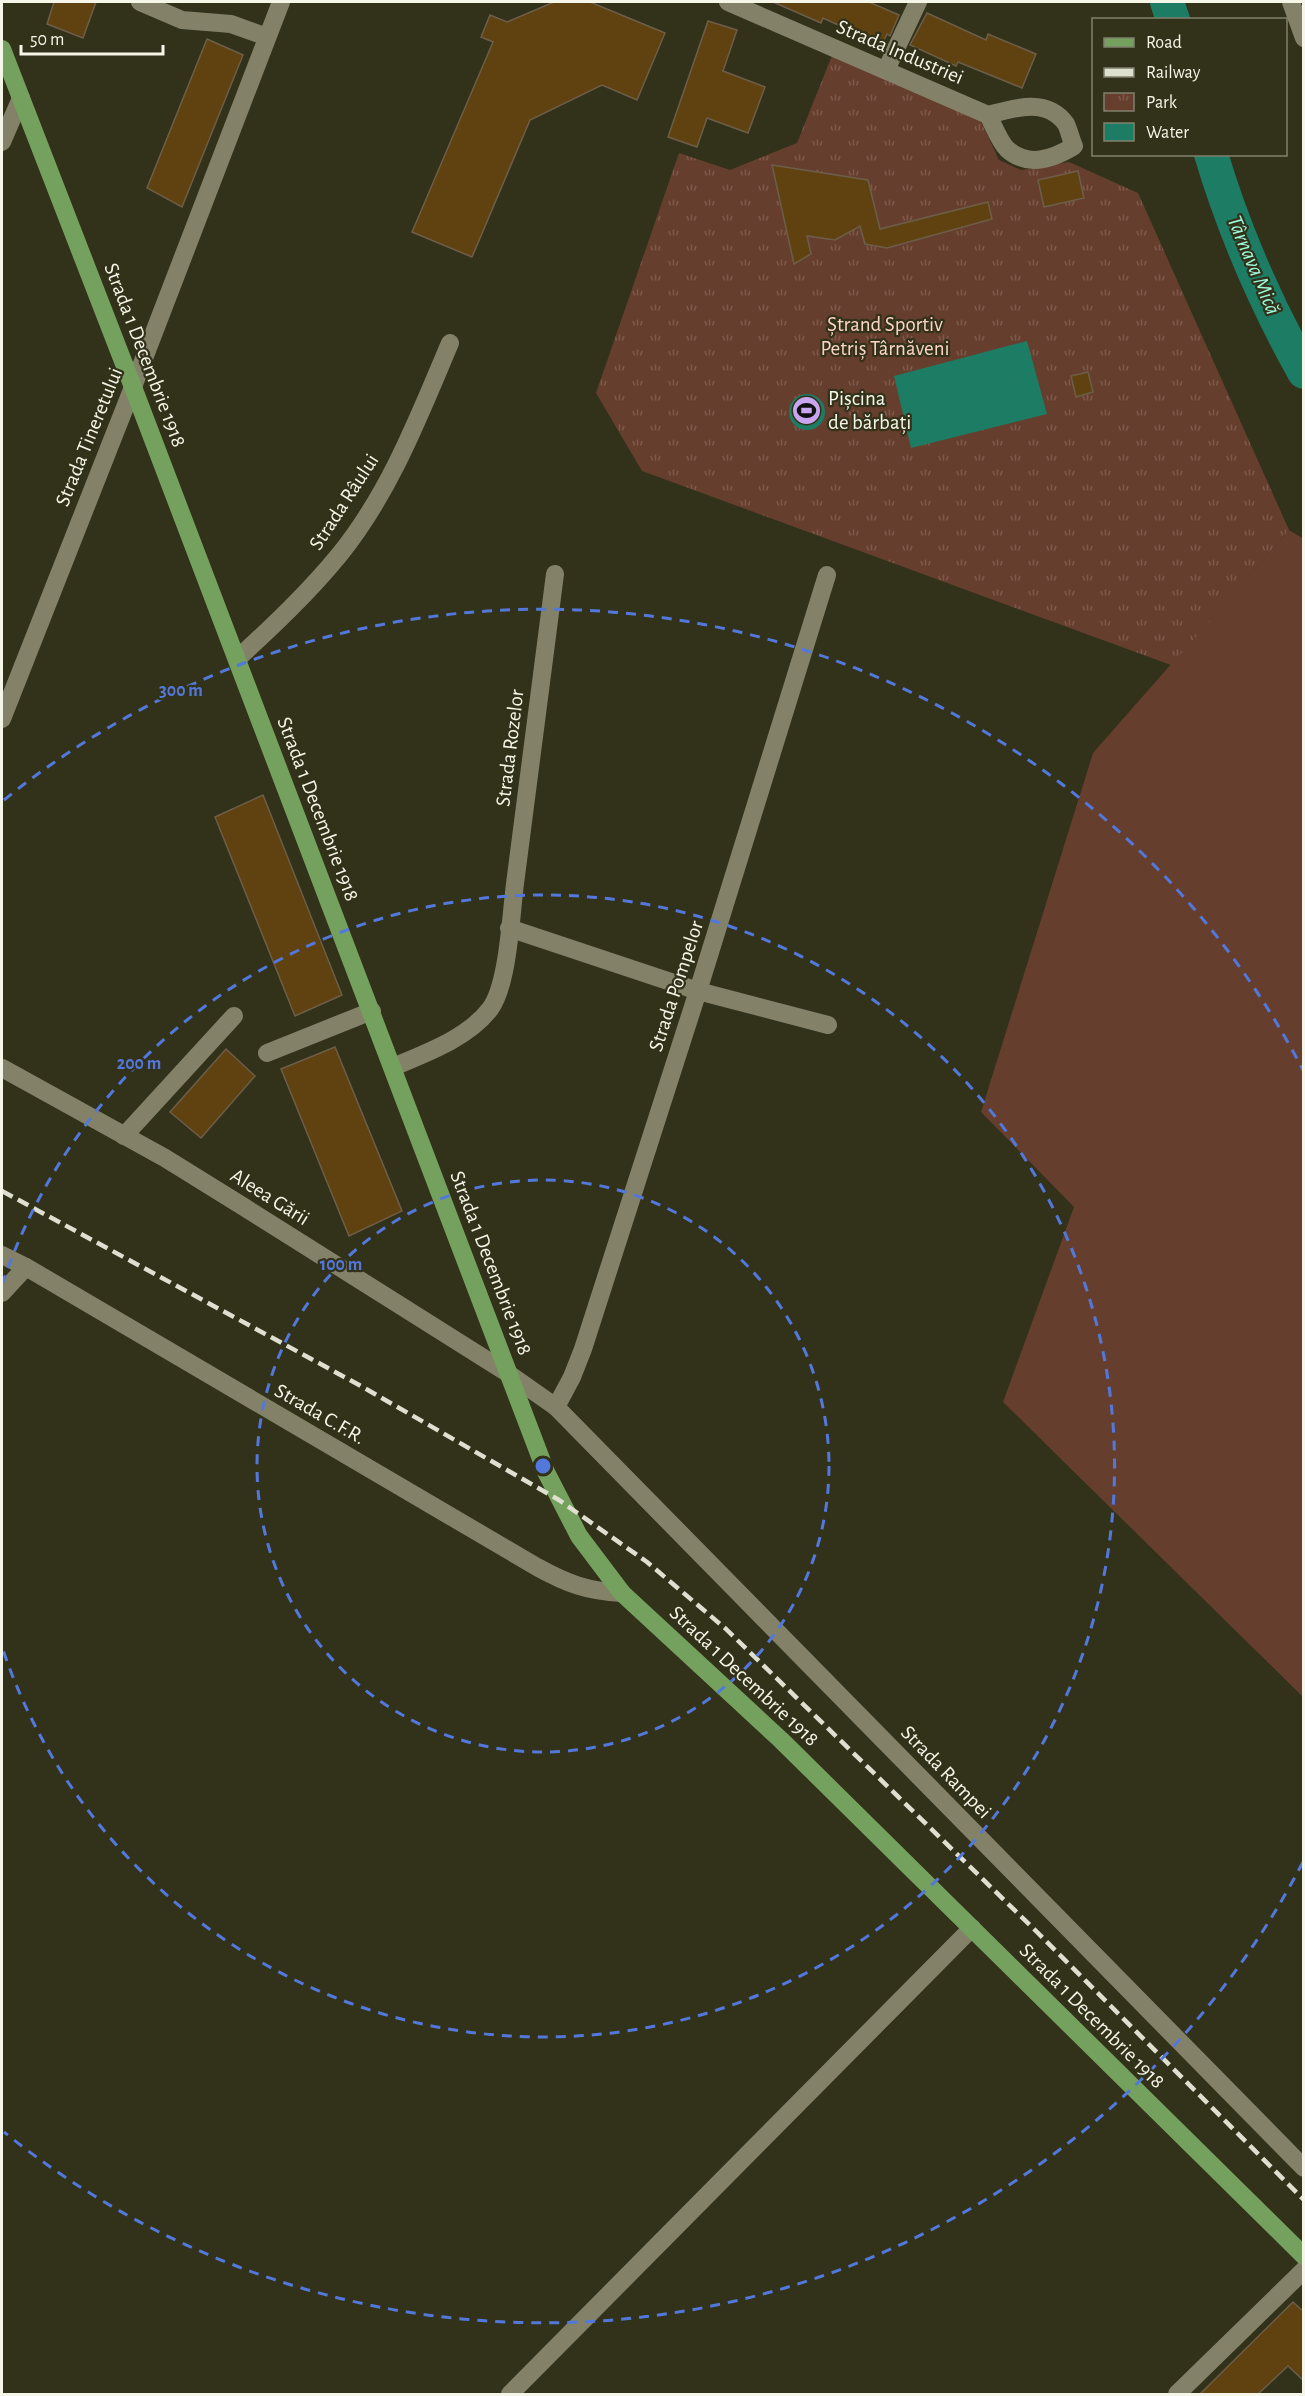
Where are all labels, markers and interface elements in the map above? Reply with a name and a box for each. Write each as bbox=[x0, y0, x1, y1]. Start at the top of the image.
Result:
street label: Strada Industriei bbox=[833, 16, 967, 88]
scale bar bbox=[21, 18, 164, 56]
legend bbox=[1092, 18, 1287, 156]
text: 50 m bbox=[30, 31, 64, 49]
text: Road bbox=[1146, 34, 1182, 52]
text: Railway bbox=[1146, 64, 1201, 82]
text: Park bbox=[1146, 94, 1178, 112]
text: Water bbox=[1146, 124, 1189, 142]
water label: Târnava Mică bbox=[1223, 212, 1285, 318]
street label: Strada 1 Decembrie 1918 bbox=[100, 260, 190, 450]
park label: Ștrand Sportiv Petriș Târnăveni bbox=[820, 314, 950, 361]
street label: Strada Tineretului bbox=[52, 365, 126, 509]
place label: Pișcina de bărbați bbox=[828, 388, 911, 435]
sports icon: Pișcina de bărbați bbox=[791, 394, 823, 426]
street label: Strada Râului bbox=[305, 450, 383, 554]
text: 300 m bbox=[159, 682, 203, 700]
street label: Strada Rozelor bbox=[492, 688, 528, 808]
street label: Strada 1 Decembrie 1918 bbox=[273, 714, 363, 904]
street label: Strada Pompelor bbox=[645, 918, 707, 1054]
text: 200 m bbox=[117, 1055, 161, 1073]
street label: Aleea Gării bbox=[227, 1165, 313, 1229]
street label: Strada 1 Decembrie 1918 bbox=[446, 1168, 536, 1358]
text: 100 m bbox=[320, 1256, 362, 1274]
street label: Strada C.F.R. bbox=[271, 1380, 369, 1448]
centre of rings bbox=[533, 1456, 553, 1476]
street label: Strada 1 Decembrie 1918 bbox=[665, 1602, 823, 1750]
street label: Strada Rampei bbox=[897, 1722, 995, 1822]
street label: Strada 1 Decembrie 1918 bbox=[1016, 1940, 1168, 2092]

